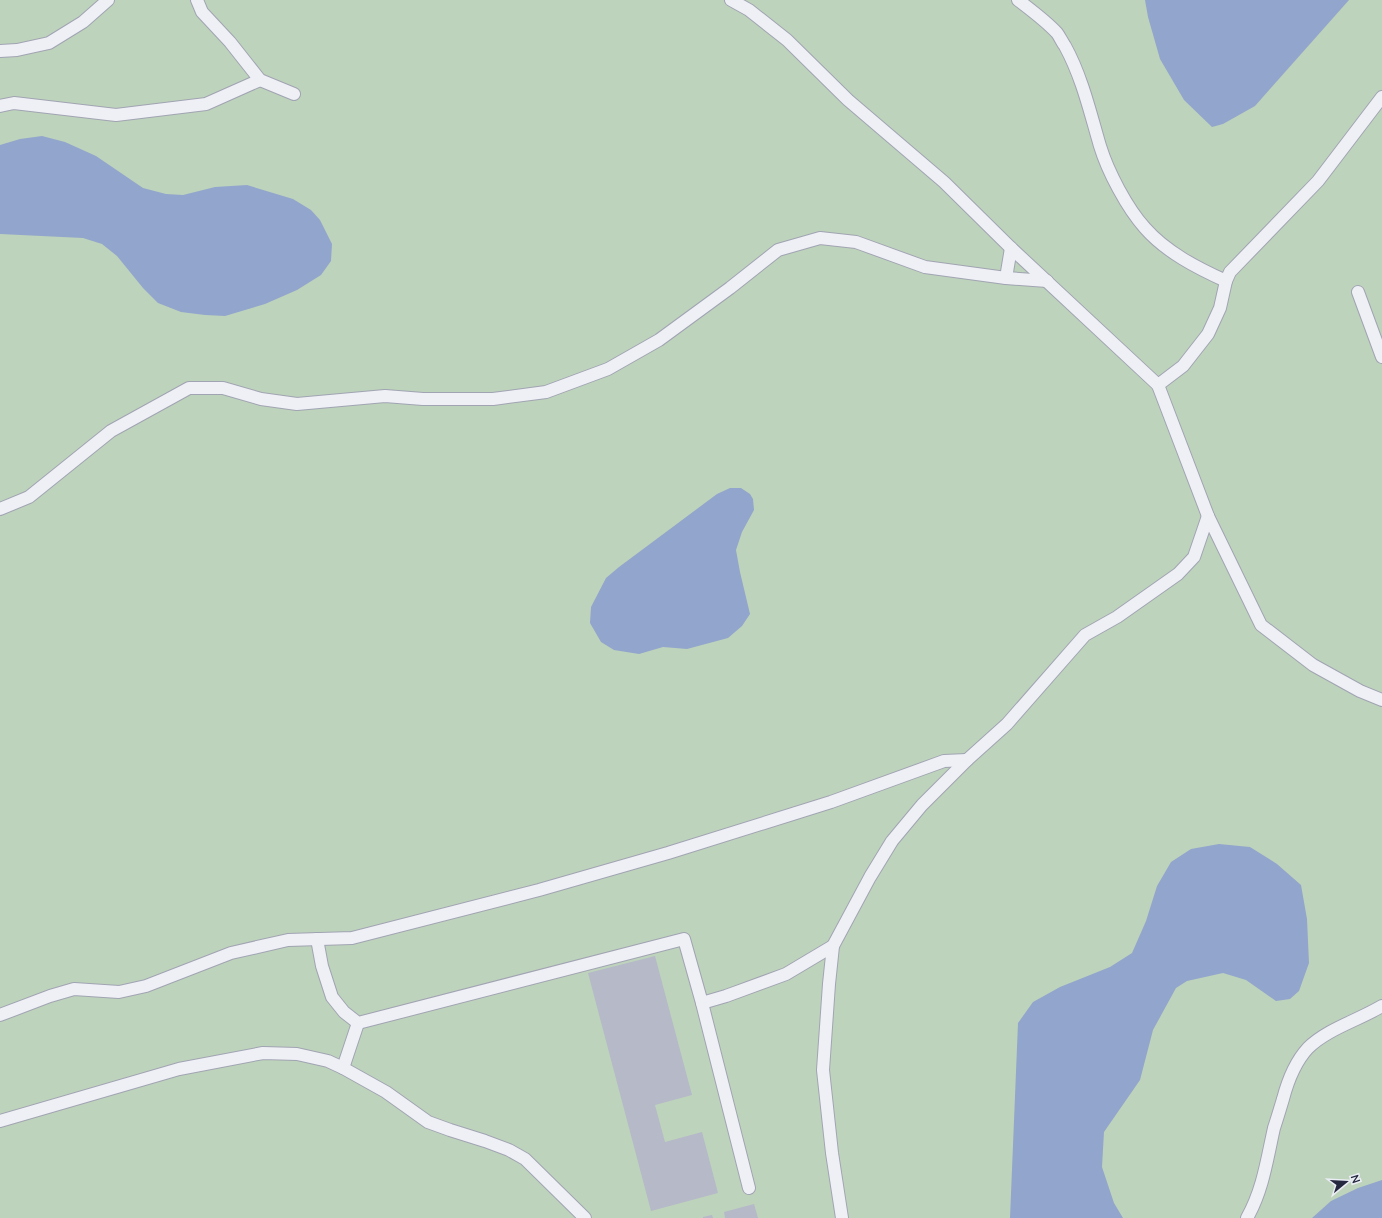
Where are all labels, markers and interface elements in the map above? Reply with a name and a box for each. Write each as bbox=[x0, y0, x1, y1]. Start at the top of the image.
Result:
north arrow bbox=[1326, 1162, 1366, 1202]
text: N bbox=[1347, 1173, 1363, 1185]

